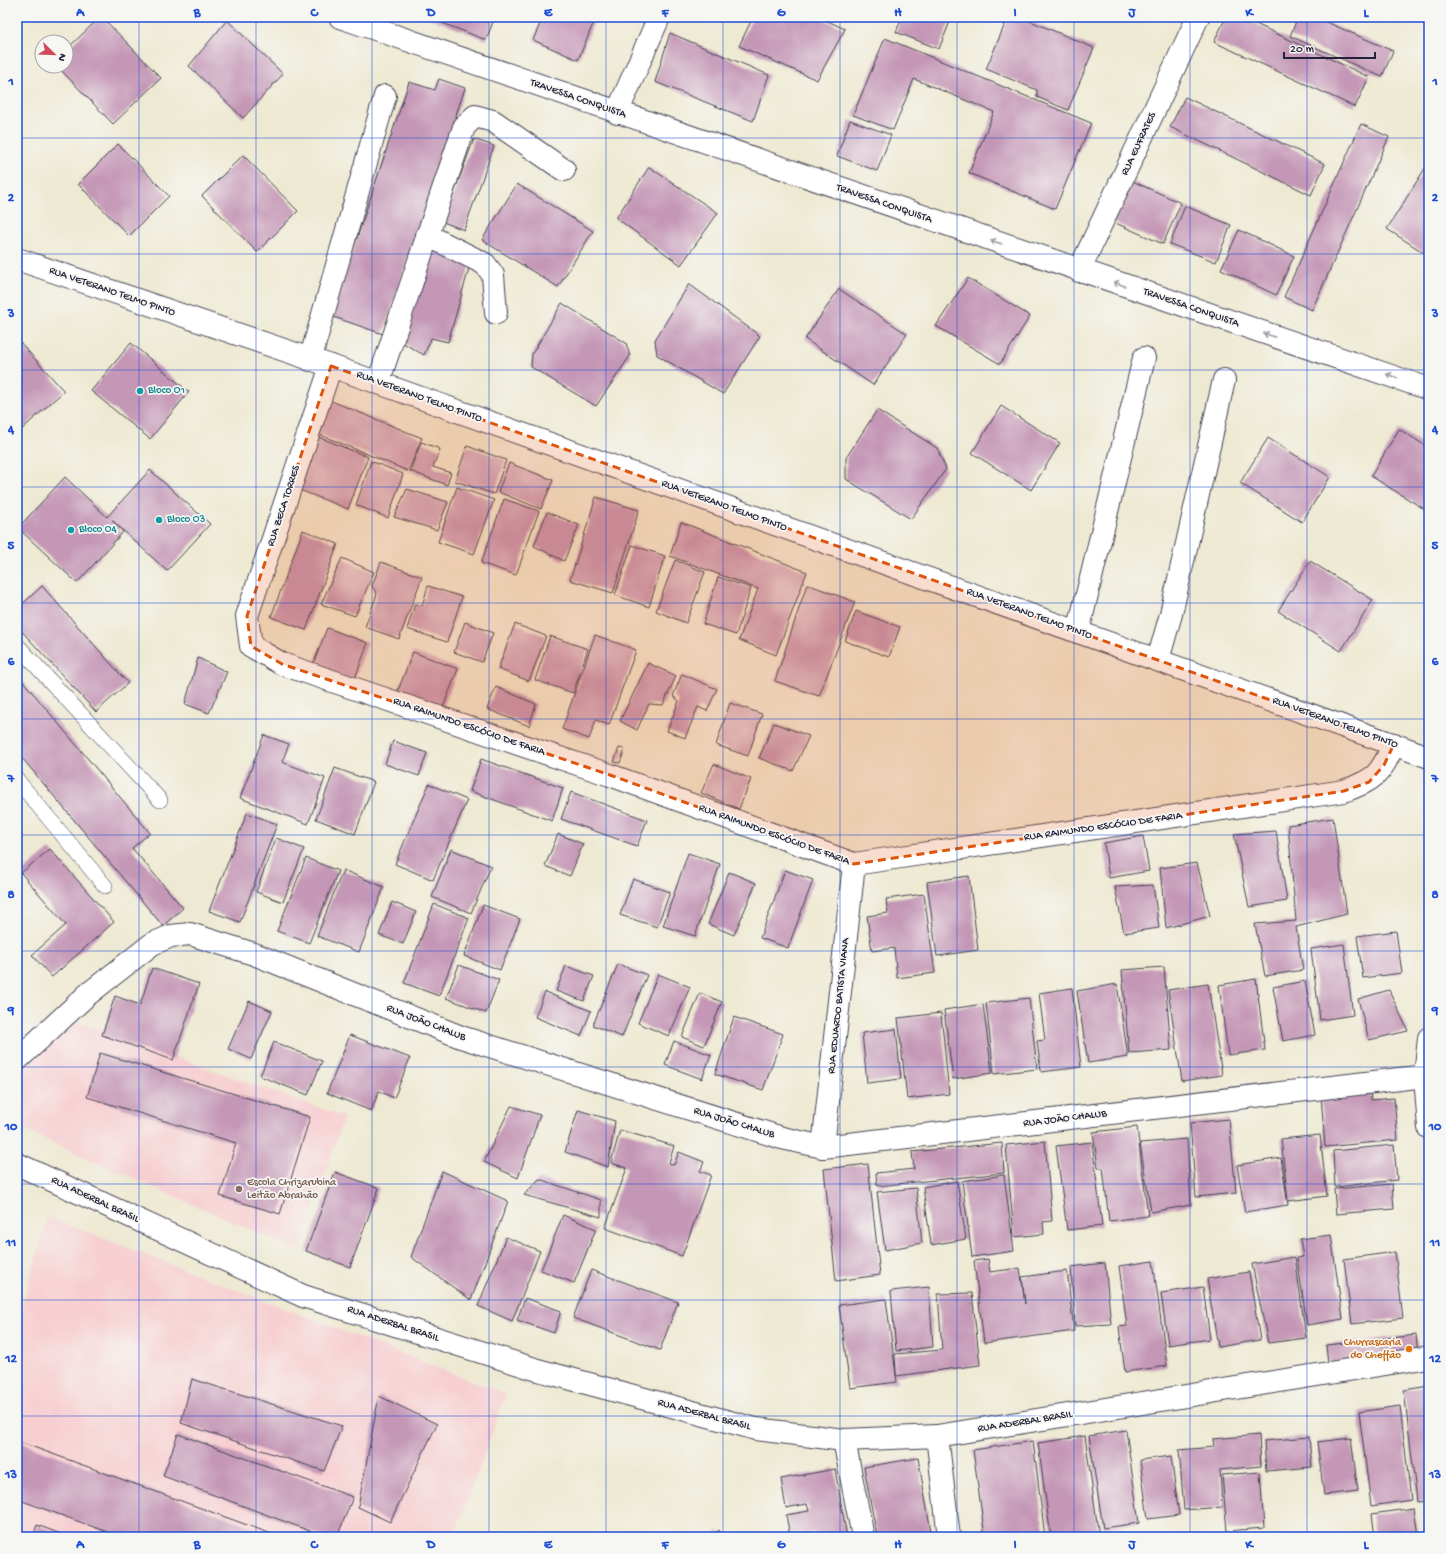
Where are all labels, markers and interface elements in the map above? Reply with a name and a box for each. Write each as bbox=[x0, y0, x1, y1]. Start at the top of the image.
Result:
text: A bbox=[75, 6, 85, 21]
text: B bbox=[193, 6, 202, 21]
text: C bbox=[309, 6, 319, 21]
text: D bbox=[426, 6, 436, 21]
text: E bbox=[544, 6, 553, 21]
text: F bbox=[661, 6, 670, 21]
text: G bbox=[777, 6, 786, 21]
text: H bbox=[894, 6, 902, 21]
text: I bbox=[1013, 6, 1017, 21]
text: J bbox=[1128, 6, 1137, 21]
text: K bbox=[1244, 6, 1254, 21]
text: L bbox=[1364, 6, 1370, 21]
north arrow bbox=[34, 34, 74, 74]
scale bar bbox=[1284, 34, 1375, 60]
text: 20 m bbox=[1290, 43, 1315, 57]
text: N bbox=[54, 51, 68, 63]
text: 1 bbox=[7, 75, 14, 90]
text: 1 bbox=[1431, 75, 1438, 90]
street label: TRAVESSA CONQUISTA bbox=[527, 77, 628, 121]
street label: RUA EUFRATES bbox=[1119, 110, 1159, 178]
street label: TRAVESSA CONQUISTA bbox=[833, 182, 934, 226]
text: 2 bbox=[8, 191, 15, 206]
text: 2 bbox=[1432, 191, 1439, 206]
one-way arrow bbox=[990, 238, 1003, 245]
street label: RUA VETERANO TELMO PINTO bbox=[47, 265, 177, 319]
one-way arrow bbox=[1113, 280, 1126, 287]
street label: TRAVESSA CONQUISTA bbox=[1140, 286, 1241, 330]
text: 3 bbox=[7, 307, 15, 322]
text: 3 bbox=[1431, 307, 1439, 322]
one-way arrow bbox=[1263, 330, 1275, 338]
street label: RUA VETERANO TELMO PINTO bbox=[355, 369, 484, 425]
one-way arrow bbox=[1386, 372, 1398, 380]
place label: Bloco O1 bbox=[147, 385, 185, 397]
marker: Bloco O1 bbox=[135, 386, 145, 396]
text: 4 bbox=[7, 423, 15, 438]
text: 4 bbox=[1431, 423, 1439, 438]
street label: RUA ZECA TORRES bbox=[265, 463, 303, 548]
street label: RUA VETERANO TELMO PINTO bbox=[660, 478, 789, 534]
place label: Bloco O3 bbox=[166, 514, 205, 526]
marker: Bloco O3 bbox=[154, 515, 164, 525]
place label: Bloco O4 bbox=[78, 524, 117, 536]
marker: Bloco O4 bbox=[66, 525, 76, 535]
text: 5 bbox=[8, 539, 15, 554]
text: 5 bbox=[1432, 539, 1439, 554]
street label: RUA VETERANO TELMO PINTO bbox=[965, 586, 1094, 642]
text: 6 bbox=[8, 655, 15, 670]
text: 6 bbox=[1432, 655, 1439, 670]
street label: RUA RAIMUNDO ESCÓCIO DE FARIA bbox=[392, 694, 547, 759]
street label: RUA VETERANO TELMO PINTO bbox=[1271, 695, 1400, 751]
text: 7 bbox=[7, 772, 16, 787]
text: 7 bbox=[1431, 772, 1440, 787]
street label: RUA RAIMUNDO ESCÓCIO DE FARIA bbox=[697, 801, 852, 868]
street label: RUA RAIMUNDO ESCÓCIO DE FARIA bbox=[1023, 809, 1183, 844]
text: 8 bbox=[7, 888, 15, 903]
text: 8 bbox=[1431, 888, 1439, 903]
street label: RUA EDUARDO BATISTA VIANA bbox=[826, 937, 852, 1075]
street label: RUA JOÃO CHALUB bbox=[385, 1001, 468, 1044]
text: 9 bbox=[7, 1004, 15, 1019]
text: 9 bbox=[1431, 1004, 1439, 1019]
street label: RUA JOÃO CHALUB bbox=[692, 1104, 777, 1141]
street label: RUA JOÃO CHALUB bbox=[1022, 1107, 1108, 1130]
text: 10 bbox=[4, 1120, 18, 1135]
text: 10 bbox=[1428, 1120, 1442, 1135]
street label: RUA ADERBAL BRASIL bbox=[49, 1174, 142, 1226]
place label: Escola Chrizarubina Leitão Abrahão bbox=[247, 1177, 337, 1202]
marker: Escola Chrizarubina Leitão Abrahão bbox=[234, 1184, 244, 1194]
text: 11 bbox=[5, 1236, 16, 1251]
text: 11 bbox=[1429, 1236, 1440, 1251]
street label: RUA ADERBAL BRASIL bbox=[346, 1303, 441, 1345]
place label: Churrascaria do Cheffão bbox=[1344, 1337, 1402, 1362]
marker: Churrascaria do Cheffão bbox=[1404, 1344, 1414, 1354]
text: 12 bbox=[4, 1352, 17, 1367]
text: 12 bbox=[1428, 1352, 1441, 1367]
street label: RUA ADERBAL BRASIL bbox=[656, 1397, 753, 1433]
street label: RUA ADERBAL BRASIL bbox=[977, 1408, 1074, 1435]
text: 13 bbox=[4, 1468, 17, 1483]
text: 13 bbox=[1428, 1468, 1441, 1483]
text: A bbox=[75, 1538, 85, 1553]
text: B bbox=[193, 1538, 202, 1553]
text: C bbox=[309, 1538, 319, 1553]
text: D bbox=[426, 1538, 436, 1553]
text: E bbox=[544, 1538, 553, 1553]
text: F bbox=[661, 1538, 670, 1553]
text: G bbox=[777, 1538, 786, 1553]
text: H bbox=[894, 1538, 902, 1553]
text: I bbox=[1013, 1538, 1017, 1553]
text: J bbox=[1128, 1538, 1137, 1553]
text: K bbox=[1244, 1538, 1254, 1553]
text: L bbox=[1364, 1538, 1370, 1553]

